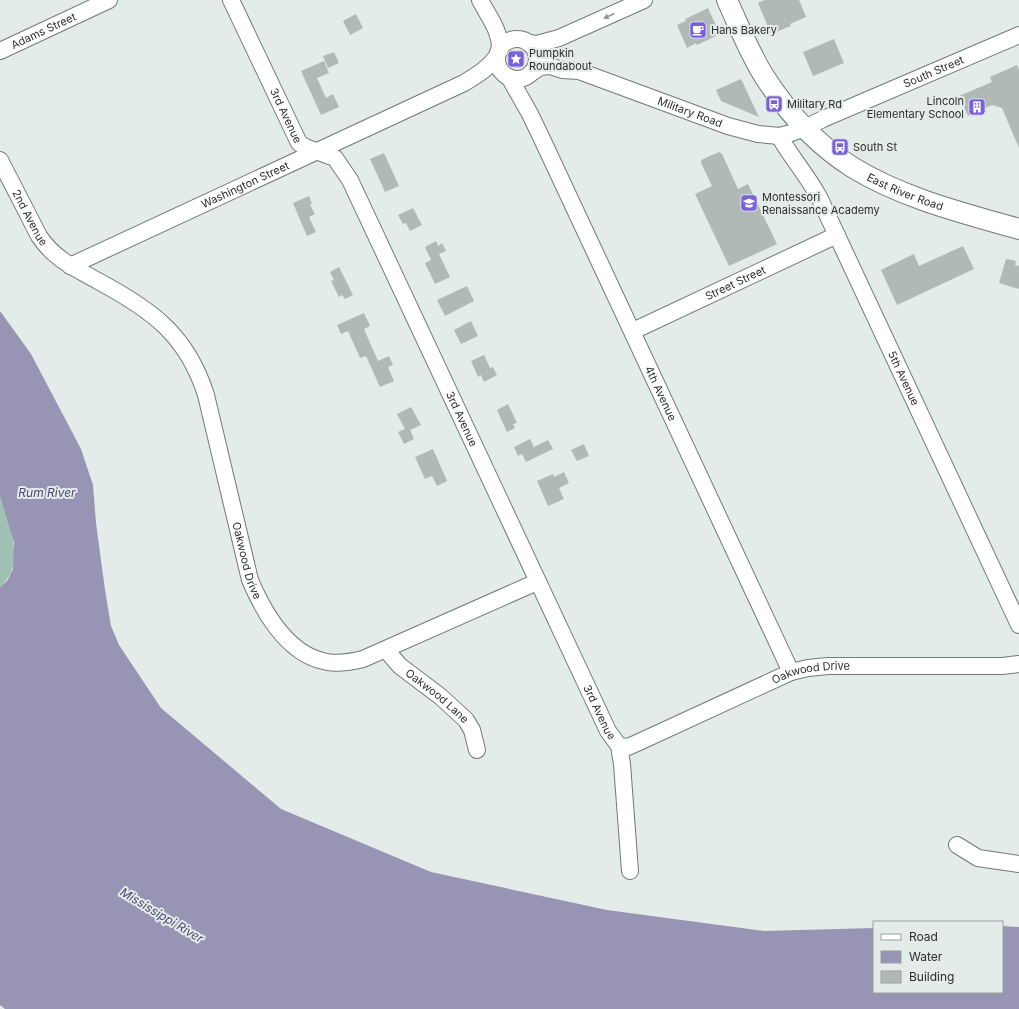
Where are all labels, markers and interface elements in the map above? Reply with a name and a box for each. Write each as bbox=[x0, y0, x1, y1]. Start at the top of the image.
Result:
street label: Adams Street bbox=[9, 9, 79, 52]
one-way arrow bbox=[603, 13, 614, 19]
cafe icon: Hans Bakery bbox=[688, 20, 708, 40]
place label: Hans Bakery bbox=[711, 23, 777, 37]
place label: Pumpkin Roundabout bbox=[529, 46, 592, 73]
place icon: Pumpkin Roundabout bbox=[506, 49, 526, 69]
street label: South Street bbox=[901, 52, 966, 91]
street label: 3rd Avenue bbox=[267, 86, 305, 145]
street label: Military Road bbox=[656, 94, 724, 130]
bus stop icon: Military Rd bbox=[764, 94, 784, 114]
place label: Lincoln Elementary School bbox=[867, 94, 964, 121]
place label: Military Rd bbox=[787, 97, 842, 111]
building icon: Lincoln Elementary School bbox=[967, 97, 987, 117]
bus stop icon: South St bbox=[830, 137, 850, 157]
place label: South St bbox=[853, 140, 897, 154]
street label: Washington Street bbox=[199, 158, 292, 211]
street label: East River Road bbox=[865, 170, 945, 213]
street label: 2nd Avenue bbox=[9, 187, 51, 249]
place label: Montessori Renaissance Academy bbox=[762, 190, 880, 217]
school or university icon: Montessori Renaissance Academy bbox=[739, 193, 759, 213]
street label: Street Street bbox=[703, 262, 768, 303]
street label: 5th Avenue bbox=[885, 349, 922, 408]
street label: 4th Avenue bbox=[642, 364, 680, 423]
street label: 3rd Avenue bbox=[443, 389, 481, 449]
water label: Rum River bbox=[18, 485, 76, 500]
street label: Oakwood Drive bbox=[229, 520, 265, 602]
street label: Oakwood Drive bbox=[770, 659, 850, 687]
street label: Oakwood Lane bbox=[403, 666, 472, 726]
street label: 3rd Avenue bbox=[580, 683, 619, 742]
water label: Mississippi River bbox=[118, 884, 207, 946]
legend bbox=[873, 921, 1003, 993]
text: Road bbox=[909, 929, 938, 944]
text: Water bbox=[909, 949, 943, 964]
text: Building bbox=[909, 969, 954, 984]

